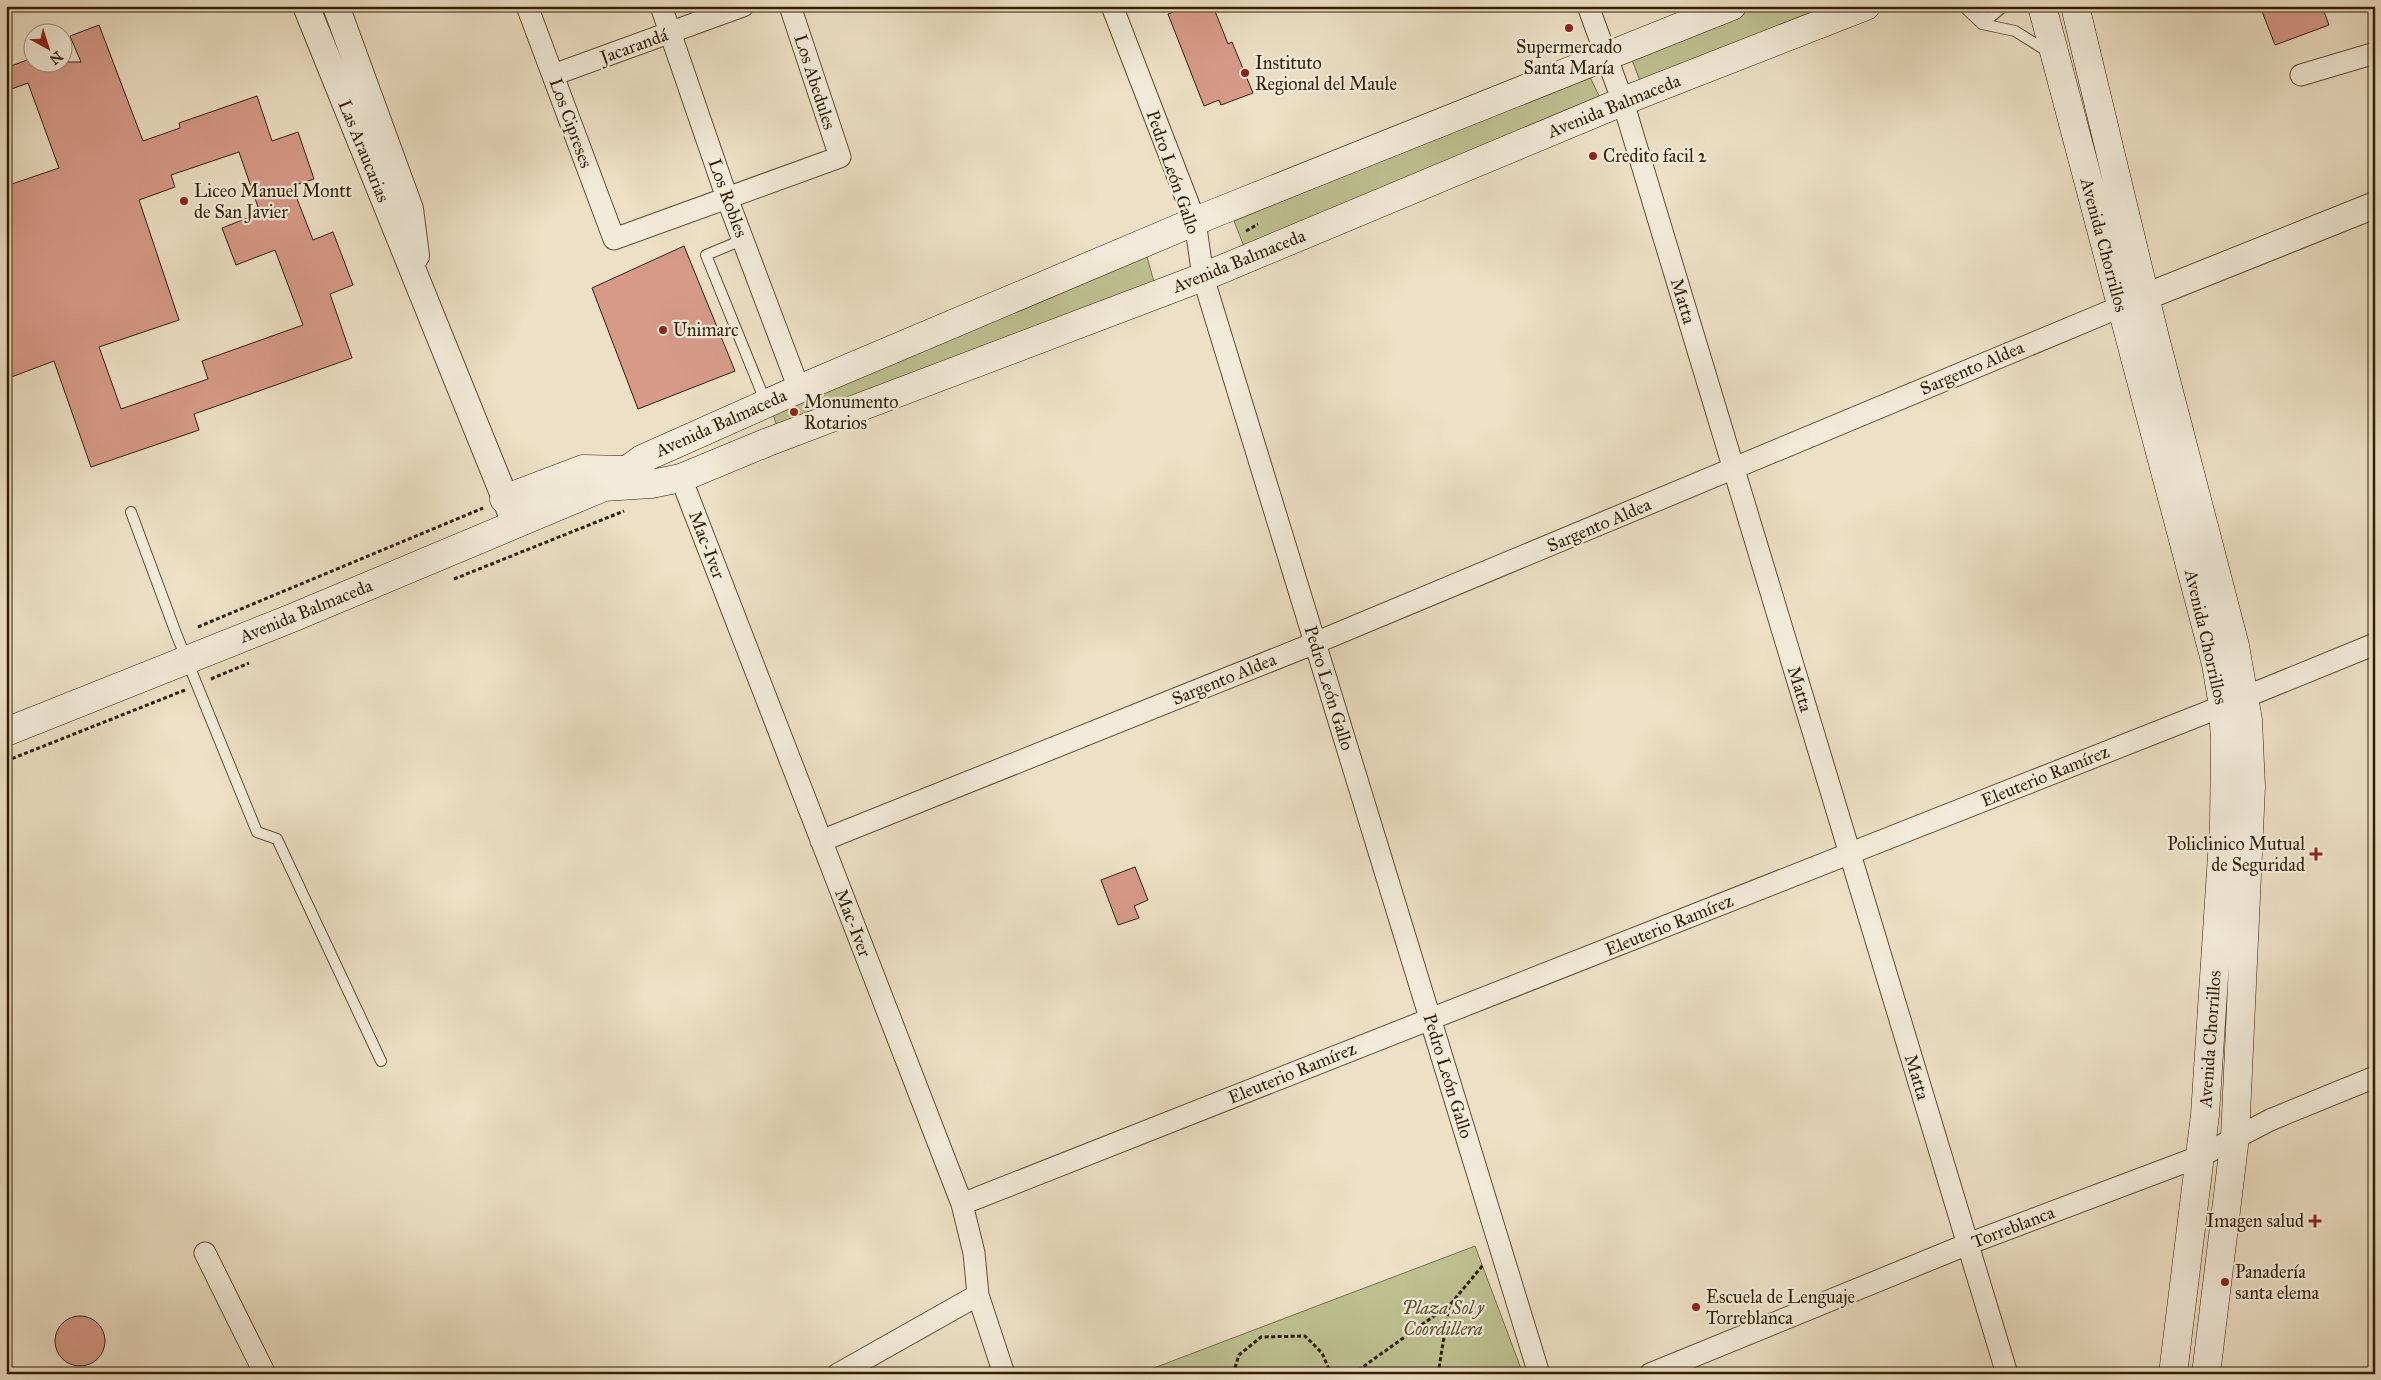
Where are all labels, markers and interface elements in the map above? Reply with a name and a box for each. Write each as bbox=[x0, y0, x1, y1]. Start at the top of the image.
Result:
north arrow bbox=[22, 22, 72, 72]
marker: Supermercado Santa María bbox=[1563, 22, 1575, 34]
street label: Jacarandá bbox=[595, 23, 672, 70]
street label: Los Abedules bbox=[789, 32, 841, 132]
place label: Supermercado Santa María bbox=[1516, 36, 1622, 79]
text: N bbox=[46, 47, 66, 68]
place label: Instituto Regional del Maule bbox=[1255, 52, 1397, 96]
marker: Instituto Regional del Maule bbox=[1239, 67, 1251, 79]
street label: Avenida Balmaceda bbox=[1543, 69, 1684, 143]
street label: Los Cipreses bbox=[545, 75, 597, 171]
street label: Las Araucarias bbox=[333, 97, 395, 205]
street label: Pedro León Gallo bbox=[1142, 107, 1204, 237]
place label: Credito facil 2 bbox=[1603, 145, 1707, 167]
marker: Credito facil 2 bbox=[1587, 150, 1599, 162]
street label: Los Robles bbox=[704, 156, 752, 240]
street label: Avenida Chorrillos bbox=[2075, 175, 2132, 314]
place label: Liceo Manuel Montt de San Javier bbox=[194, 180, 353, 224]
marker: Liceo Manuel Montt de San Javier bbox=[178, 195, 190, 207]
street label: Avenida Balmaceda bbox=[1168, 224, 1309, 298]
street label: Matta bbox=[1666, 276, 1700, 327]
place label: Unimarc bbox=[673, 319, 739, 341]
marker: Unimarc bbox=[657, 324, 669, 336]
street label: Sargento Aldea bbox=[1917, 336, 2028, 401]
street label: Avenida Balmaceda bbox=[651, 384, 790, 462]
place label: Monumento Rotarios bbox=[804, 391, 899, 434]
marker: Monumento Rotarios bbox=[788, 406, 800, 418]
street label: Sargento Aldea bbox=[1544, 493, 1655, 558]
street label: Mac-Iver bbox=[684, 508, 730, 582]
street label: Avenida Chorrillos bbox=[2180, 566, 2232, 707]
street label: Avenida Balmaceda bbox=[235, 574, 376, 648]
street label: Pedro León Gallo bbox=[1300, 623, 1358, 753]
street label: Sargento Aldea bbox=[1169, 648, 1280, 711]
street label: Matta bbox=[1783, 664, 1817, 715]
street label: Eleuterio Ramírez bbox=[1978, 740, 2112, 812]
place label: Policlinico Mutual de Seguridad bbox=[2167, 833, 2305, 877]
marker: Policlinico Mutual de Seguridad bbox=[2309, 847, 2323, 861]
street label: Mac-Iver bbox=[830, 886, 876, 960]
street label: Eleuterio Ramírez bbox=[1602, 889, 1736, 961]
street label: Avenida Chorrillos bbox=[2194, 970, 2226, 1109]
street label: Pedro León Gallo bbox=[1419, 1011, 1477, 1141]
street label: Eleuterio Ramírez bbox=[1225, 1037, 1359, 1109]
street label: Matta bbox=[1900, 1052, 1934, 1103]
street label: Torreblanca bbox=[1968, 1201, 2058, 1253]
place label: Imagen salud bbox=[2206, 1210, 2304, 1233]
marker: Imagen salud bbox=[2308, 1214, 2322, 1228]
place label: Panadería santa elema bbox=[2235, 1261, 2320, 1304]
marker: Panadería santa elema bbox=[2219, 1276, 2231, 1288]
place label: Escuela de Lenguaje Torreblanca bbox=[1706, 1286, 1855, 1329]
park label: Plaza Sol y Coordillera bbox=[1402, 1297, 1485, 1340]
marker: Escuela de Lenguaje Torreblanca bbox=[1690, 1301, 1702, 1313]

